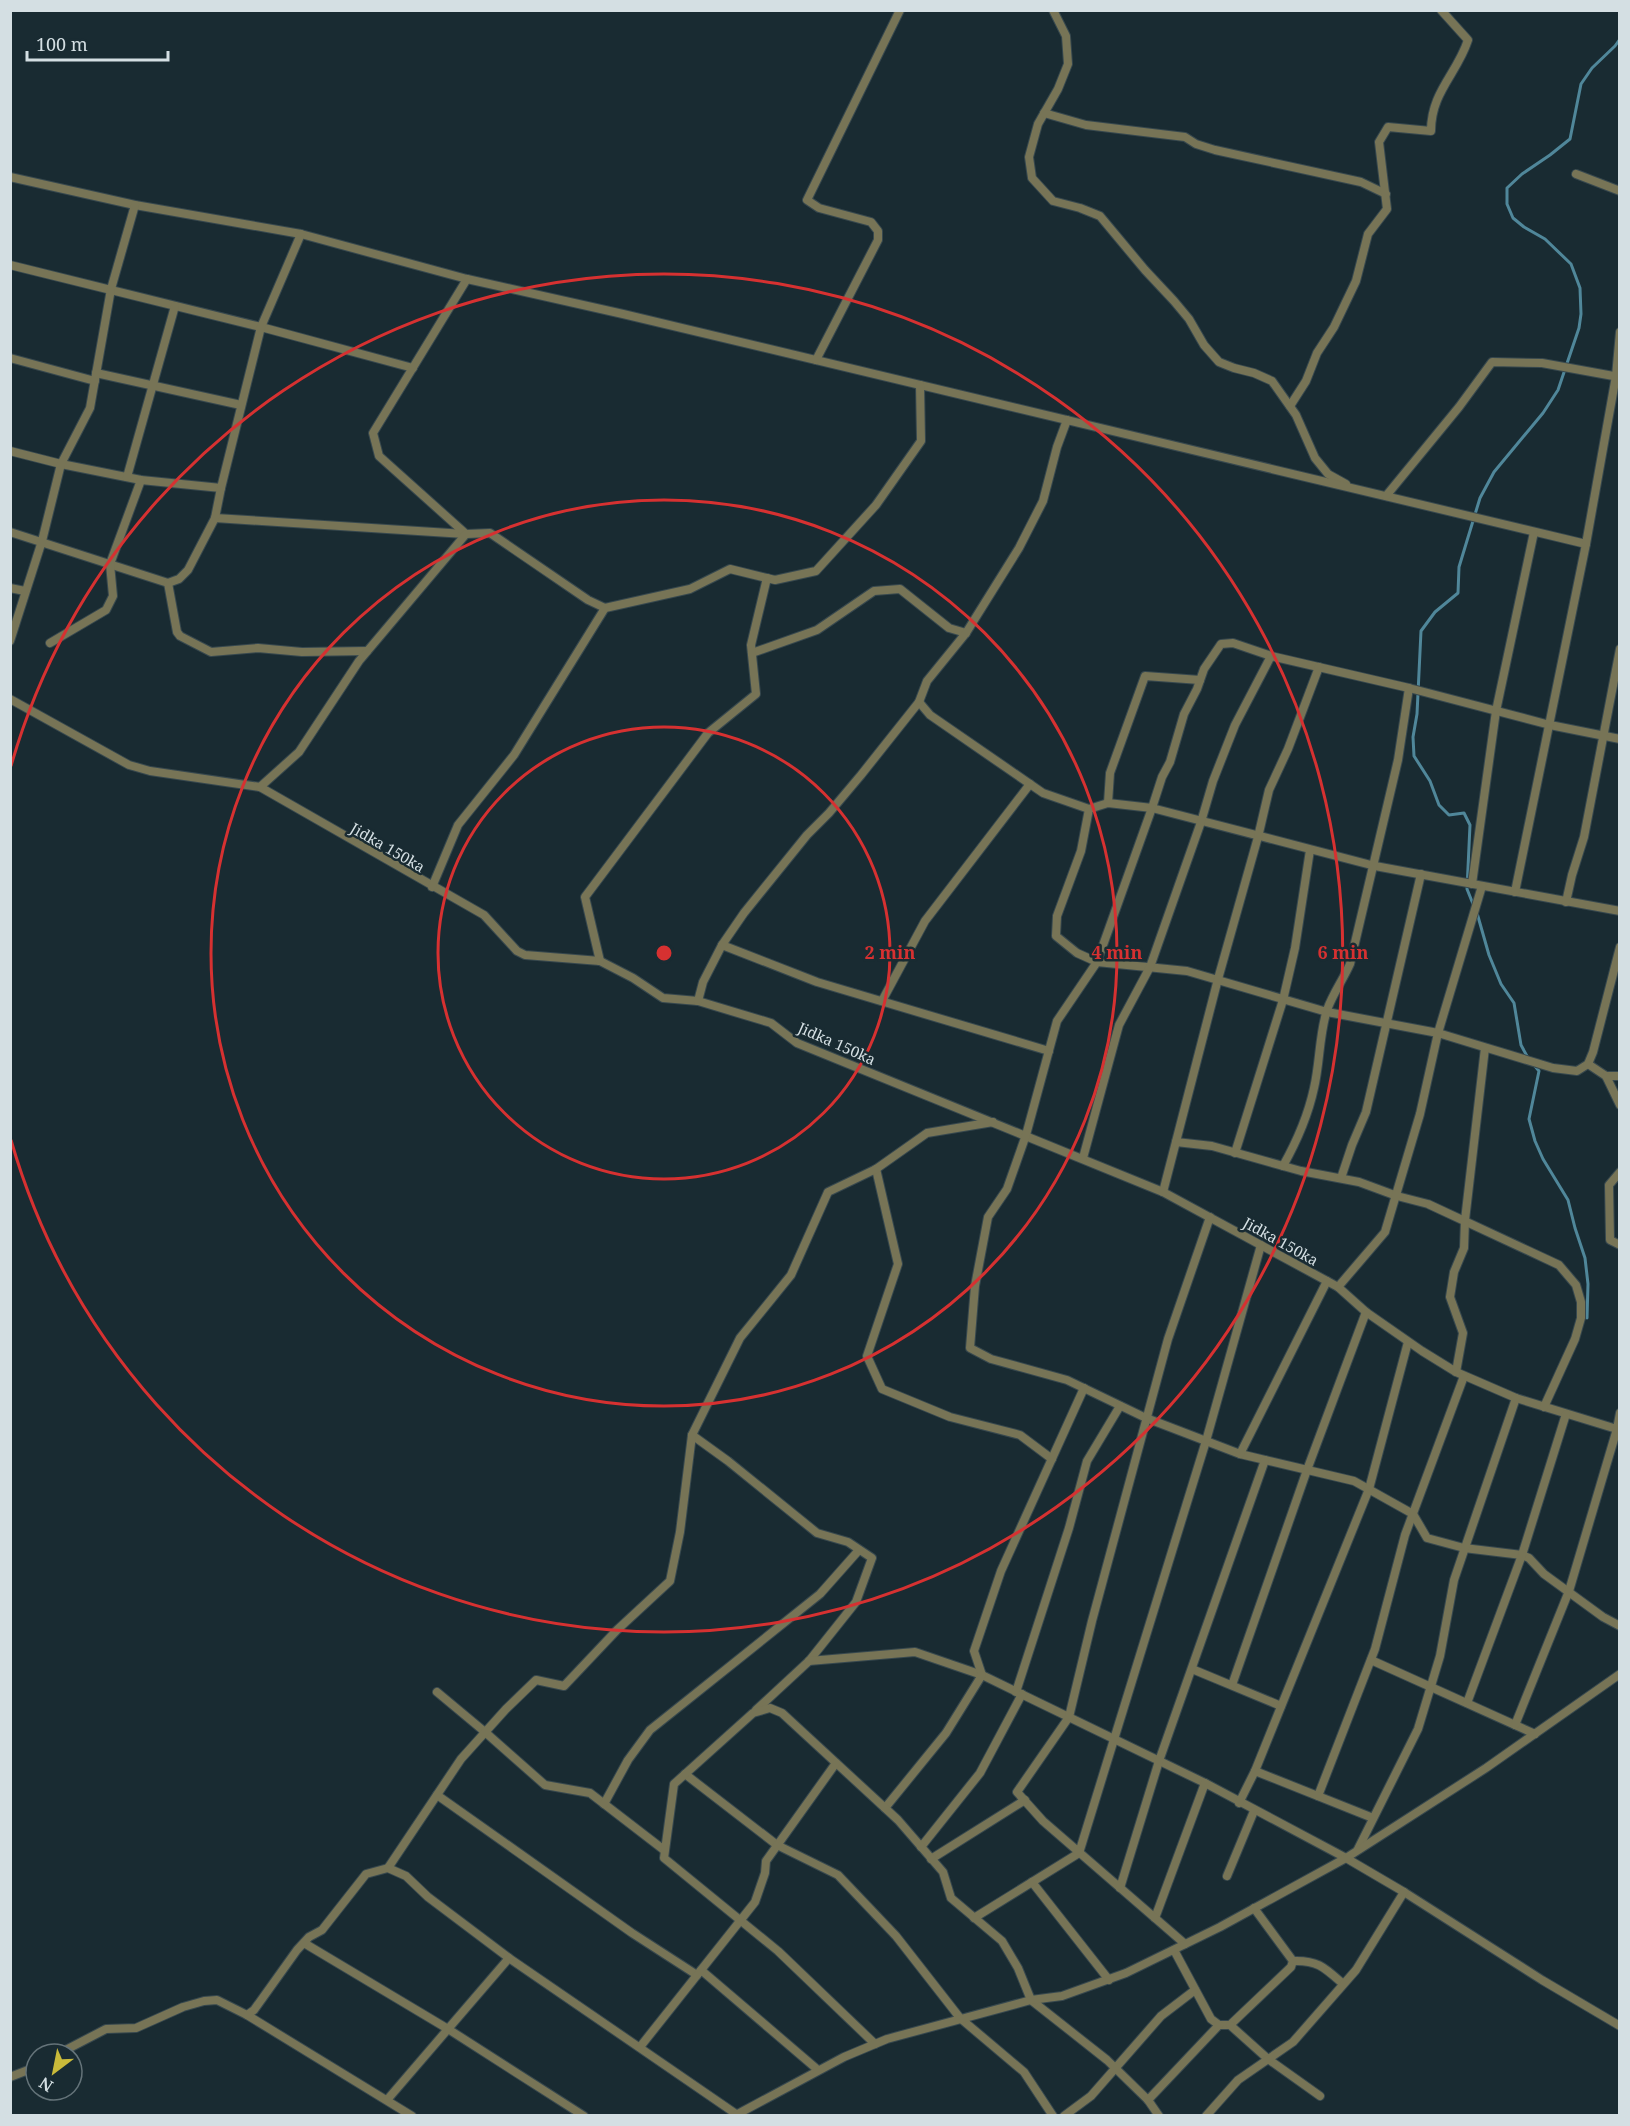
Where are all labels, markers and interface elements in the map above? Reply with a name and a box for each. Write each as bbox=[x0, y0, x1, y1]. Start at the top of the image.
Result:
scale bar bbox=[27, 24, 168, 62]
text: 100 m bbox=[36, 32, 88, 56]
street label: Jidka 150ka bbox=[346, 817, 429, 876]
text: 2 min bbox=[865, 940, 915, 964]
text: 4 min bbox=[1092, 940, 1142, 964]
text: 6 min bbox=[1318, 940, 1368, 964]
centre of rings bbox=[654, 943, 674, 963]
street label: Jidka 150ka bbox=[794, 1017, 879, 1069]
street label: Jidka 150ka bbox=[1239, 1212, 1322, 1270]
north arrow bbox=[24, 2042, 84, 2102]
text: N bbox=[35, 2072, 57, 2097]

